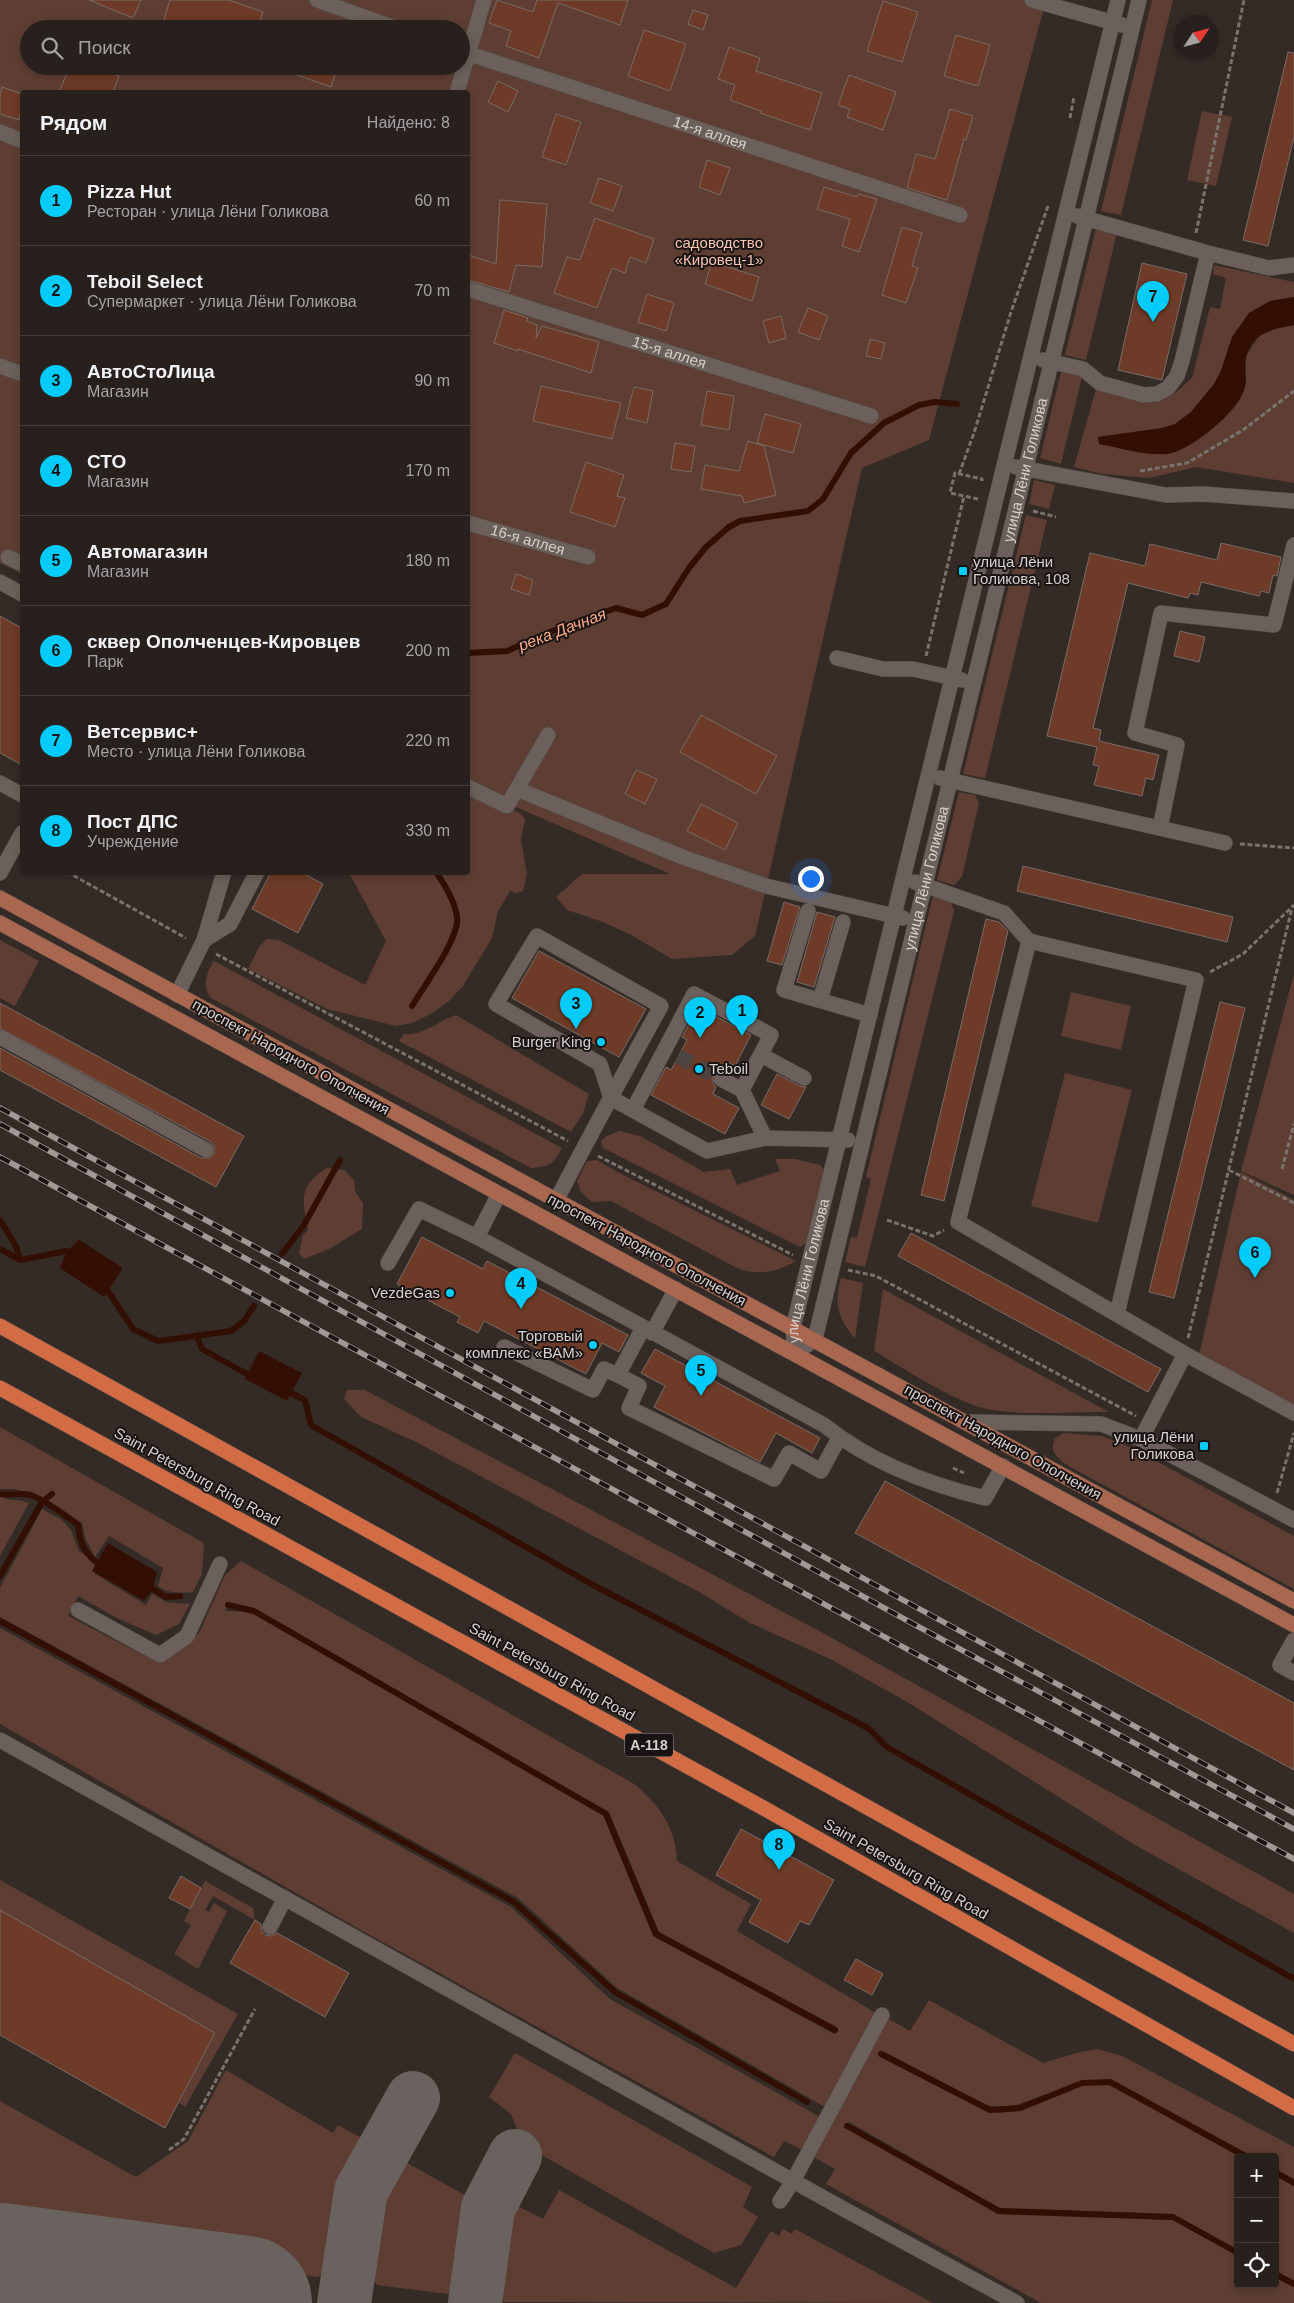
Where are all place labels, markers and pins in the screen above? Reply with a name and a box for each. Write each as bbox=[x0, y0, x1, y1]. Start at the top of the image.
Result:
pin: 7 bbox=[1137, 281, 1169, 322]
place label: улица Лёни Голикова, 108 bbox=[973, 553, 1070, 587]
marker: улица Лёни Голикова, 108 bbox=[957, 565, 969, 577]
pin: 3 bbox=[560, 988, 592, 1029]
pin: 1 bbox=[726, 995, 758, 1036]
pin: 2 bbox=[684, 997, 716, 1038]
place label: Burger King bbox=[512, 1033, 591, 1050]
marker: Burger King bbox=[595, 1036, 607, 1048]
place label: Teboil bbox=[709, 1060, 748, 1077]
marker: Teboil bbox=[693, 1063, 705, 1075]
pin: 6 bbox=[1239, 1237, 1271, 1278]
pin: 4 bbox=[505, 1268, 537, 1309]
place label: VezdeGas bbox=[371, 1284, 440, 1301]
marker: VezdeGas bbox=[444, 1287, 456, 1299]
place label: Торговый комплекс «ВАМ» bbox=[465, 1327, 583, 1361]
marker: Торговый комплекс «ВАМ» bbox=[587, 1339, 599, 1351]
pin: 5 bbox=[685, 1355, 717, 1396]
place label: улица Лёни Голикова bbox=[1114, 1428, 1195, 1462]
marker: улица Лёни Голикова bbox=[1198, 1440, 1210, 1452]
pin: 8 bbox=[763, 1829, 795, 1870]

